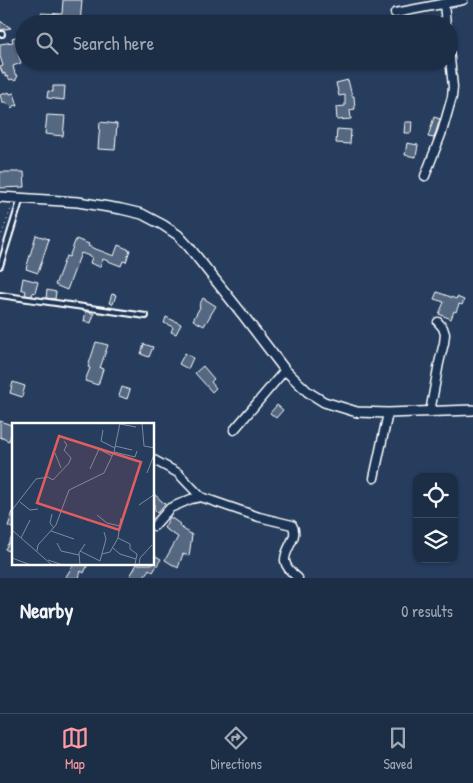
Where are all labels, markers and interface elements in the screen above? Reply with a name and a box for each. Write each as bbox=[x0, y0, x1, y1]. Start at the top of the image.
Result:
search box bbox=[15, 15, 458, 70]
icon: search bbox=[33, 29, 61, 57]
text: Search here bbox=[73, 30, 154, 56]
inset map bbox=[12, 423, 155, 566]
map controls bbox=[413, 473, 458, 563]
button: locate bbox=[413, 473, 458, 518]
button: layers bbox=[413, 518, 458, 563]
text: Nearby bbox=[20, 596, 73, 625]
text: 0 results bbox=[401, 600, 453, 622]
tab: Map bbox=[61, 724, 89, 773]
tab: Directions bbox=[210, 724, 262, 773]
tab: Saved bbox=[384, 724, 412, 773]

